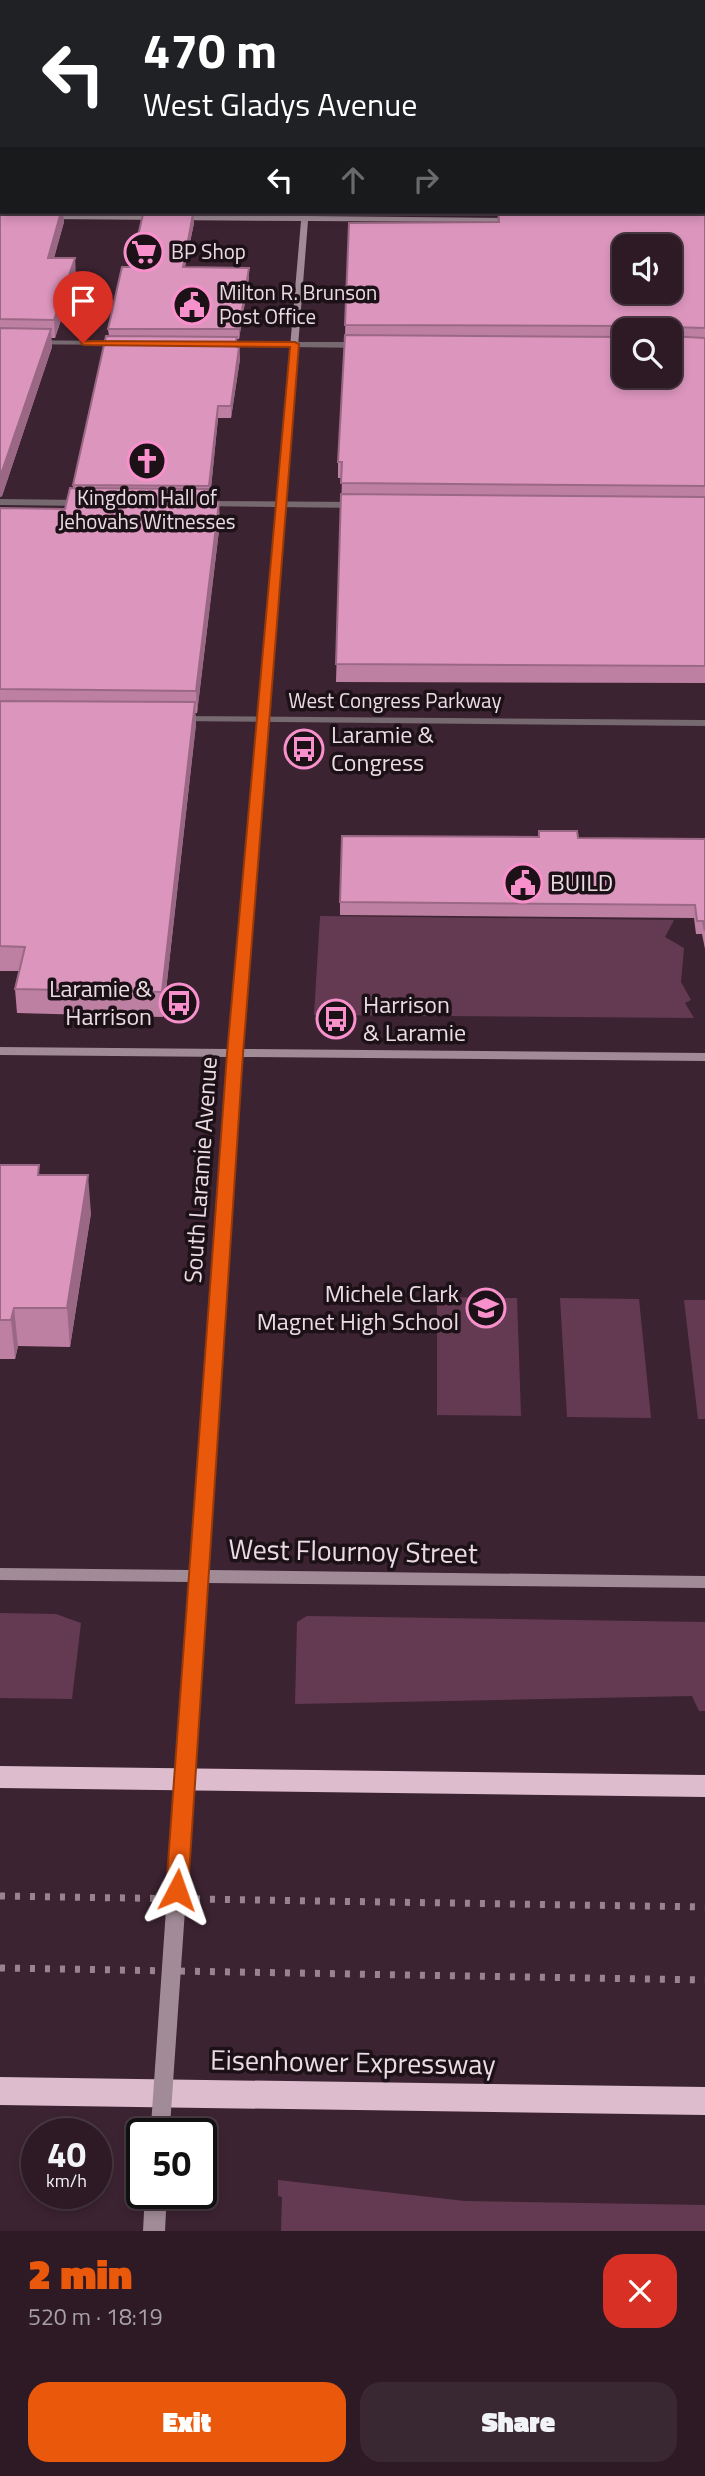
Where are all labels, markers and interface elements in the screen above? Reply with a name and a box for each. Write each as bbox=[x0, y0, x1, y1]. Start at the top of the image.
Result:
text: 470 m bbox=[143, 12, 277, 87]
icon: left bbox=[28, 28, 119, 119]
text: West Gladys Avenue bbox=[143, 80, 417, 128]
icon: left bbox=[261, 161, 299, 199]
icon: ahead bbox=[334, 161, 372, 199]
icon: right bbox=[407, 161, 445, 199]
supermarket icon: BP Shop bbox=[123, 231, 165, 273]
map controls bbox=[612, 234, 682, 388]
button: sound bbox=[612, 234, 682, 304]
place label: BP Shop bbox=[171, 235, 246, 267]
pin bbox=[53, 271, 113, 343]
place label: Milton R. Brunson Post Office bbox=[219, 276, 377, 332]
icon: arrive bbox=[64, 282, 102, 320]
public building icon: Milton R. Brunson Post Office bbox=[171, 284, 213, 326]
button: search bbox=[612, 318, 682, 388]
church icon: Kingdom Hall of Jehovahs Witnesses bbox=[126, 440, 168, 482]
place label: Kingdom Hall of Jehovahs Witnesses bbox=[58, 481, 236, 537]
street label: West Congress Parkway bbox=[288, 684, 502, 716]
place label: Laramie & Congress bbox=[331, 716, 435, 780]
bus stop icon: Laramie & Congress bbox=[283, 728, 325, 770]
public building icon: BUILD bbox=[502, 862, 544, 904]
place label: BUILD bbox=[550, 864, 613, 900]
place label: Laramie & Harrison bbox=[49, 970, 152, 1034]
bus stop icon: Laramie & Harrison bbox=[158, 982, 200, 1024]
place label: Harrison & Laramie bbox=[363, 986, 466, 1050]
bus stop icon: Harrison & Laramie bbox=[315, 998, 357, 1040]
street label: South Laramie Avenue bbox=[174, 1056, 226, 1284]
place label: Michele Clark Magnet High School bbox=[257, 1275, 459, 1339]
school or university icon: Michele Clark Magnet High School bbox=[465, 1287, 507, 1329]
street label: West Flournoy Street bbox=[228, 1527, 478, 1574]
position arrow bbox=[140, 1853, 214, 1927]
street label: Eisenhower Expressway bbox=[210, 2038, 496, 2085]
speed limit sign: 50 bbox=[126, 2118, 217, 2209]
text: 40 bbox=[47, 2127, 86, 2181]
text: km/h bbox=[46, 2167, 87, 2194]
text: 2 min bbox=[28, 2241, 132, 2305]
button: close bbox=[603, 2254, 677, 2328]
text: 520 m · 18:19 bbox=[28, 2299, 163, 2334]
button: Exit bbox=[28, 2382, 346, 2462]
button: Share bbox=[360, 2382, 677, 2462]

